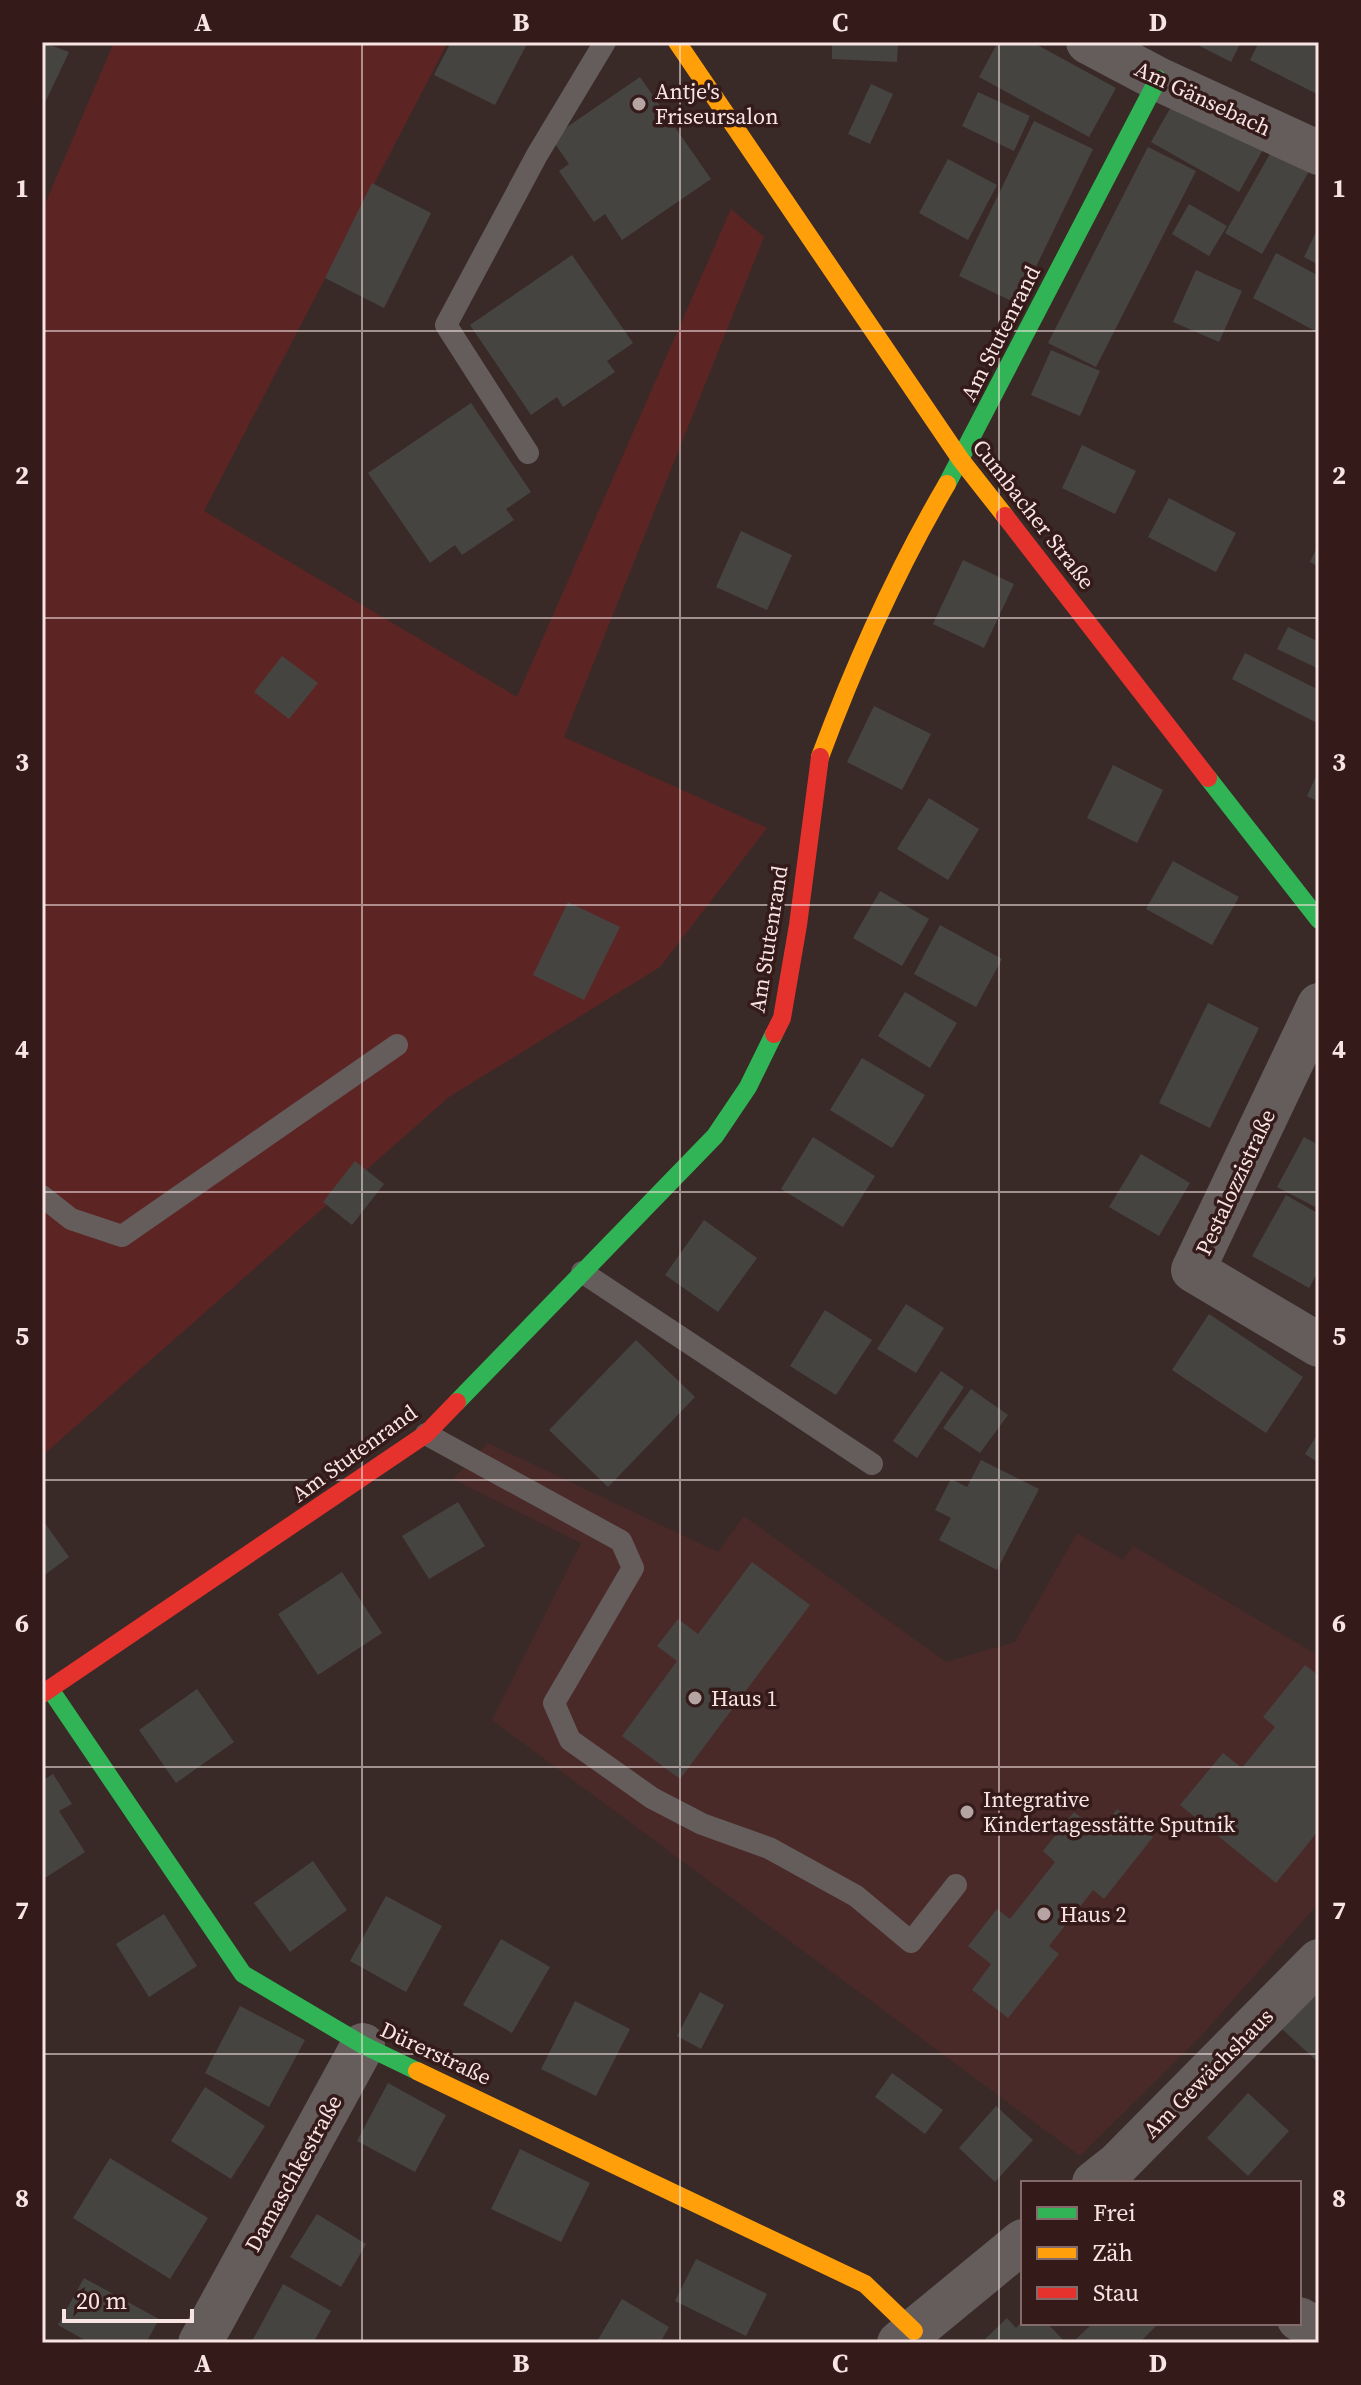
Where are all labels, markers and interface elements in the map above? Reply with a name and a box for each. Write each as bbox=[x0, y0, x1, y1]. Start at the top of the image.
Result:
text: A bbox=[194, 4, 212, 40]
text: B bbox=[513, 4, 530, 40]
text: C bbox=[832, 4, 848, 40]
text: D bbox=[1149, 4, 1167, 40]
street label: Am Gänsebach bbox=[1130, 53, 1276, 143]
place label: Antje's Friseursalon bbox=[655, 76, 779, 131]
marker: Antje's Friseursalon bbox=[630, 95, 648, 113]
text: 1 bbox=[15, 170, 29, 206]
text: 1 bbox=[1332, 170, 1346, 206]
street label: Am Stutenrand bbox=[953, 260, 1047, 406]
street label: Cumbacher Straße bbox=[966, 433, 1102, 595]
text: 2 bbox=[15, 457, 29, 493]
text: 2 bbox=[1332, 457, 1346, 493]
text: 3 bbox=[15, 744, 29, 780]
text: 3 bbox=[1332, 744, 1346, 780]
street label: Am Stutenrand bbox=[742, 863, 794, 1015]
text: 4 bbox=[15, 1031, 29, 1067]
text: 4 bbox=[1332, 1031, 1346, 1067]
street label: Pestalozzistraße bbox=[1188, 1104, 1282, 1260]
text: 5 bbox=[15, 1318, 29, 1354]
text: 5 bbox=[1332, 1318, 1346, 1354]
street label: Am Stutenrand bbox=[285, 1397, 423, 1509]
text: 6 bbox=[15, 1605, 29, 1641]
text: 6 bbox=[1332, 1605, 1346, 1641]
place label: Haus 1 bbox=[711, 1683, 778, 1713]
marker: Haus 1 bbox=[686, 1689, 704, 1707]
place label: Integrative Kindertagesstätte Sputnik bbox=[983, 1784, 1236, 1839]
marker: Integrative Kindertagesstätte Sputnik bbox=[958, 1803, 976, 1821]
text: 7 bbox=[15, 1892, 29, 1928]
text: 7 bbox=[1332, 1892, 1346, 1928]
place label: Haus 2 bbox=[1060, 1899, 1127, 1929]
marker: Haus 2 bbox=[1035, 1905, 1053, 1923]
street label: Am Gewächshaus bbox=[1136, 2001, 1280, 2145]
street label: Dürerstraße bbox=[376, 2014, 496, 2092]
street label: Damaschkestraße bbox=[237, 2089, 349, 2257]
text: 8 bbox=[15, 2180, 29, 2216]
text: 8 bbox=[1332, 2180, 1346, 2216]
legend bbox=[1021, 2181, 1301, 2325]
text: Frei bbox=[1093, 2196, 1136, 2229]
text: Zäh bbox=[1093, 2236, 1133, 2269]
scale bar bbox=[64, 2273, 192, 2323]
text: Stau bbox=[1093, 2276, 1139, 2309]
text: 20 m bbox=[76, 2284, 127, 2317]
text: A bbox=[194, 2345, 212, 2381]
text: B bbox=[513, 2345, 530, 2381]
text: C bbox=[832, 2345, 848, 2381]
text: D bbox=[1149, 2345, 1167, 2381]

